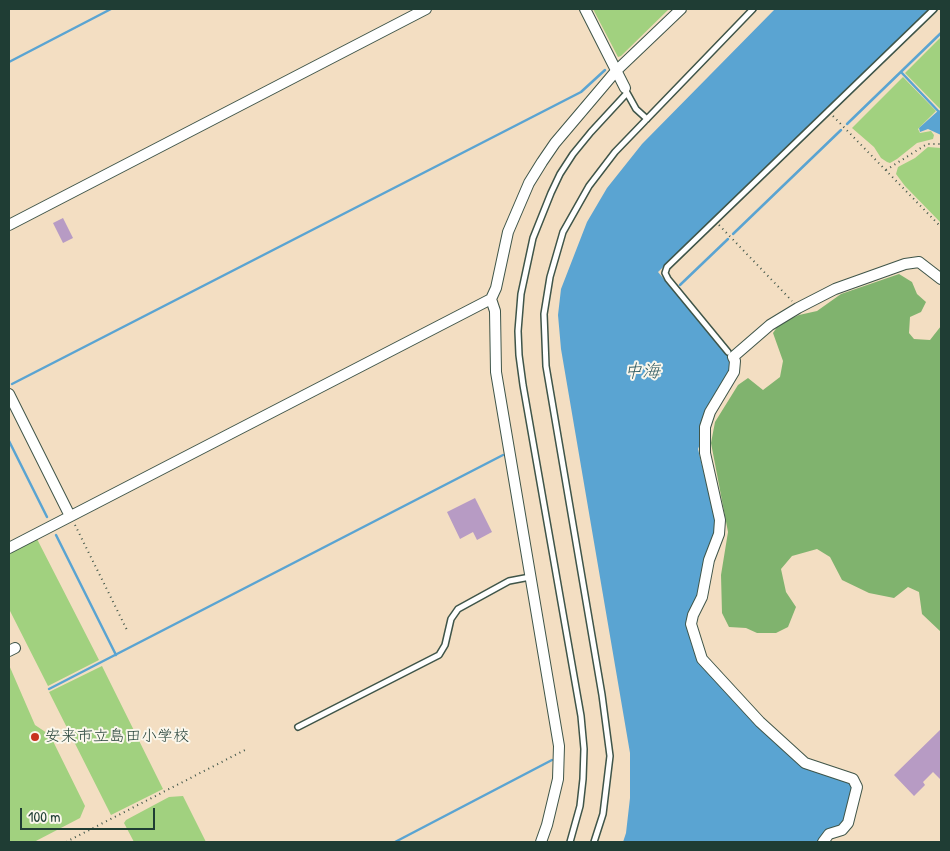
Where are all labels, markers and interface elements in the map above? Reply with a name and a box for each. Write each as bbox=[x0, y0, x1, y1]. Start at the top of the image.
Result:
water label: 中海 bbox=[624, 361, 660, 383]
place label: 安来市立島田小学校 bbox=[45, 727, 189, 747]
marker: 安来市立島田小学校 bbox=[29, 731, 41, 743]
scale bar bbox=[22, 798, 158, 830]
text: 100 m bbox=[28, 806, 61, 827]

